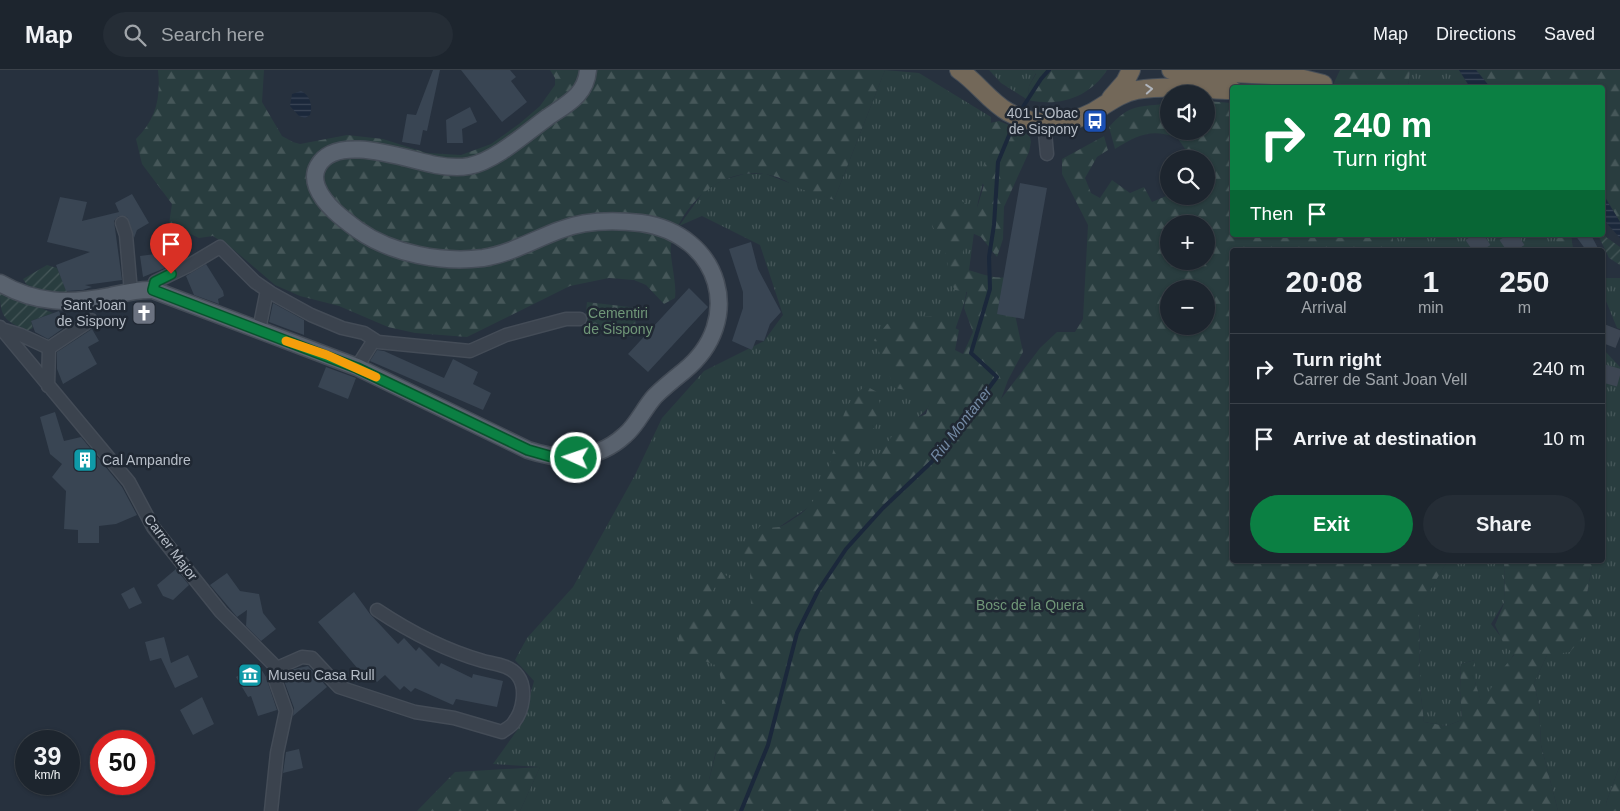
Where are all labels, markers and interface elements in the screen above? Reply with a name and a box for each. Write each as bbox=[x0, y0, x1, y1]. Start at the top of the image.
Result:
search box bbox=[103, 12, 453, 57]
text: Map bbox=[25, 21, 73, 48]
icon: search bbox=[121, 21, 149, 49]
text: Search here bbox=[161, 24, 265, 45]
text: Map bbox=[1373, 24, 1408, 44]
text: Directions bbox=[1436, 24, 1516, 44]
text: Saved bbox=[1544, 24, 1595, 44]
one-way arrow bbox=[1145, 84, 1153, 95]
map controls bbox=[1160, 85, 1215, 335]
button: sound bbox=[1160, 85, 1215, 140]
place label: 401 L'Obac de Sispony bbox=[1007, 105, 1078, 137]
icon: right bbox=[1250, 105, 1315, 170]
text: 240 m bbox=[1333, 105, 1432, 144]
bus stop icon: 401 L'Obac de Sispony bbox=[1082, 108, 1108, 134]
text: Turn right bbox=[1333, 146, 1426, 171]
button: search bbox=[1160, 150, 1215, 205]
icon: arrive bbox=[1303, 200, 1331, 228]
text: Then bbox=[1250, 203, 1293, 224]
button: + bbox=[1160, 215, 1215, 270]
pin bbox=[150, 223, 192, 274]
icon: arrive bbox=[157, 230, 185, 258]
text: 20:08 bbox=[1286, 265, 1362, 298]
text: 1 bbox=[1422, 265, 1439, 298]
text: 250 bbox=[1499, 265, 1549, 298]
button: − bbox=[1160, 280, 1215, 335]
place label: Sant Joan de Sispony bbox=[57, 297, 126, 329]
text: Arrival bbox=[1301, 299, 1347, 316]
text: min bbox=[1418, 299, 1444, 316]
text: m bbox=[1518, 299, 1531, 316]
church icon: Sant Joan de Sispony bbox=[131, 300, 157, 326]
park label: Cementiri de Sispony bbox=[583, 305, 653, 337]
text: Turn right bbox=[1293, 349, 1381, 370]
icon: right bbox=[1250, 355, 1278, 383]
text: 240 m bbox=[1532, 358, 1585, 379]
text: Carrer de Sant Joan Vell bbox=[1293, 371, 1467, 388]
water label: Riu Montaner bbox=[926, 382, 996, 464]
icon: arrive bbox=[1250, 425, 1278, 453]
text: Arrive at destination bbox=[1293, 428, 1477, 449]
text: 10 m bbox=[1543, 428, 1585, 449]
position arrow bbox=[549, 431, 601, 483]
building icon: Cal Ampandre bbox=[72, 447, 98, 473]
place label: Cal Ampandre bbox=[102, 452, 191, 468]
button: Exit bbox=[1250, 495, 1413, 553]
button: Share bbox=[1423, 495, 1585, 553]
street label: Carrer Major bbox=[141, 511, 201, 583]
park label: Bosc de la Quera bbox=[976, 597, 1084, 613]
museum icon: Museu Casa Rull bbox=[237, 662, 263, 688]
place label: Museu Casa Rull bbox=[268, 667, 375, 683]
speed limit sign: 50 bbox=[90, 730, 155, 795]
text: 39 bbox=[34, 742, 61, 770]
text: km/h bbox=[34, 768, 61, 782]

